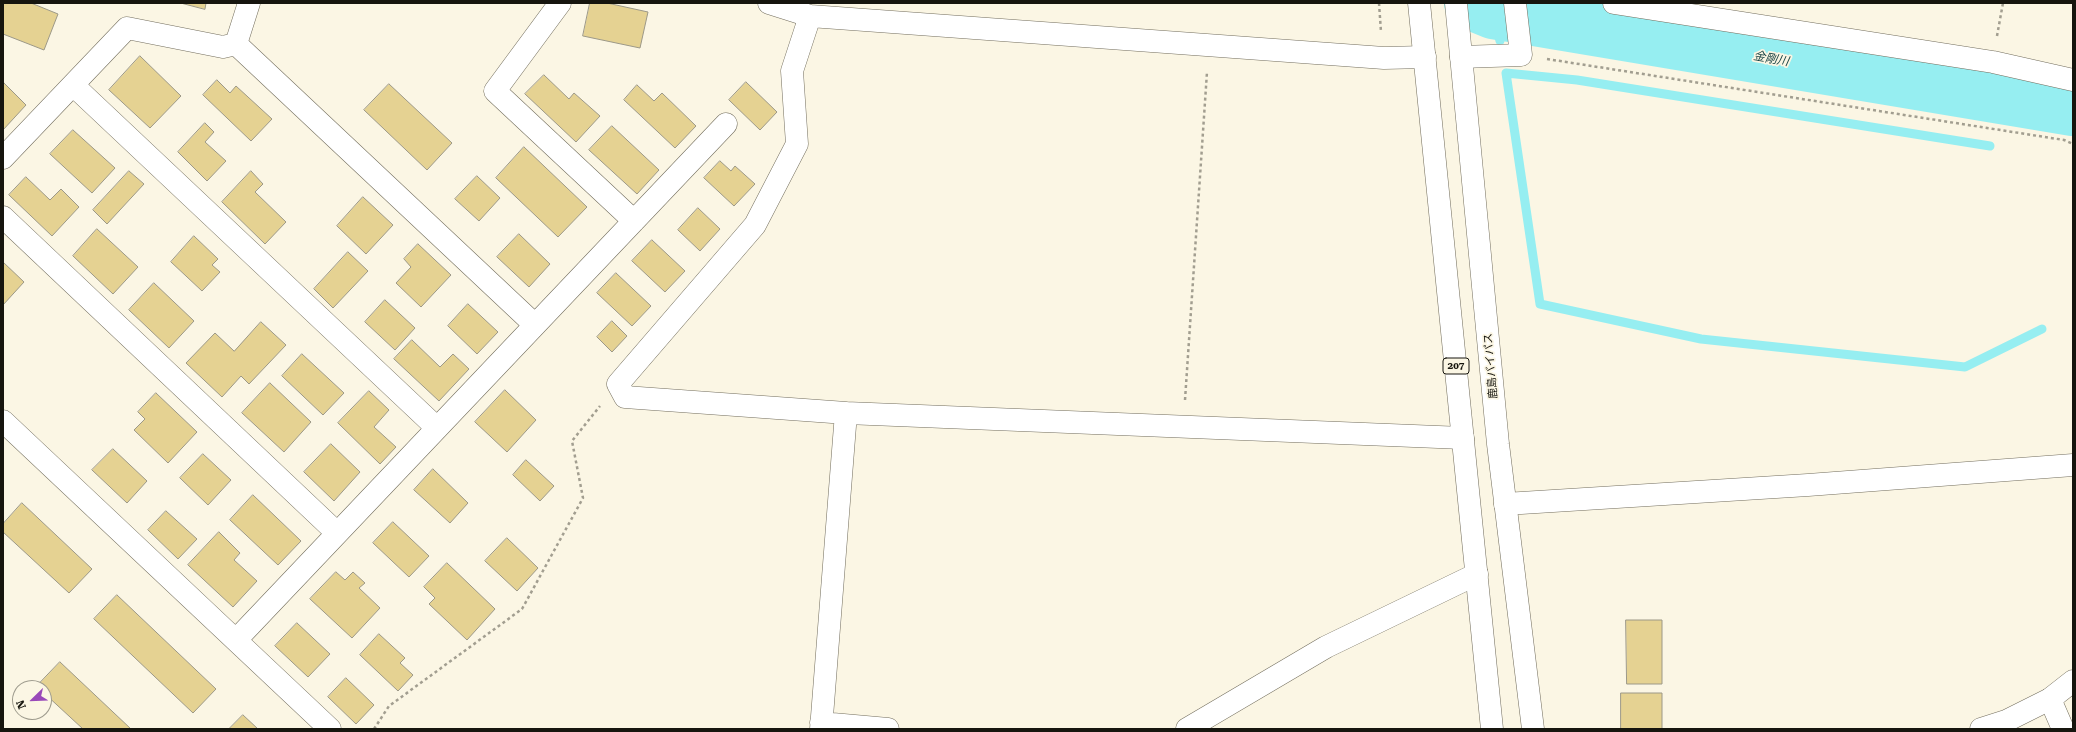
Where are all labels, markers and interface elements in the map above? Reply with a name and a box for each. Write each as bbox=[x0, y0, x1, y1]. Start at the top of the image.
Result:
water label: 金剛川 bbox=[1752, 49, 1790, 69]
street label: 鹿島バイパス bbox=[1482, 333, 1500, 399]
road number: 207 bbox=[1443, 358, 1469, 374]
north arrow bbox=[12, 680, 52, 720]
text: N bbox=[14, 698, 29, 711]

